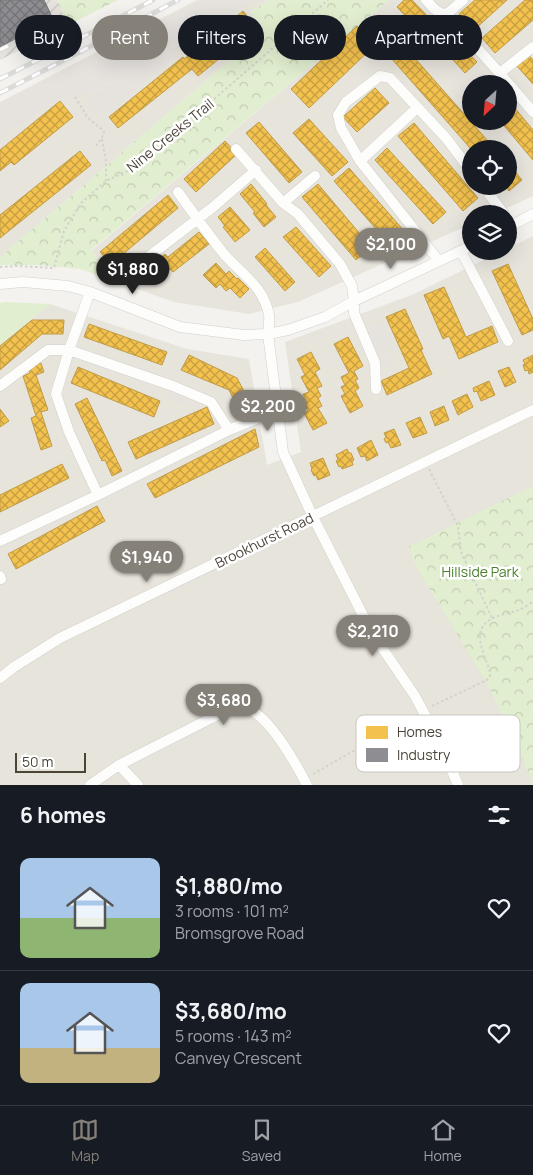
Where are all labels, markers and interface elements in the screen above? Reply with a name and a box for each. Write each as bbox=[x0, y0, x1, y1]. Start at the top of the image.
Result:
chip: Buy bbox=[15, 15, 82, 60]
chip: Rent bbox=[92, 15, 168, 60]
chip: Filters bbox=[178, 15, 264, 60]
chip: New bbox=[274, 15, 346, 60]
chip: Apartment bbox=[356, 15, 482, 60]
north arrow bbox=[462, 75, 518, 130]
map controls bbox=[462, 75, 517, 260]
street label: Nine Creeks Trail bbox=[122, 94, 218, 176]
button: locate bbox=[462, 140, 517, 195]
button: layers bbox=[462, 205, 517, 260]
pin: $2,100 bbox=[350, 228, 432, 270]
text: $2,100 bbox=[366, 233, 416, 255]
pin: $1,880 bbox=[92, 252, 174, 295]
text: $1,880 bbox=[107, 258, 159, 280]
pin: $2,200 bbox=[227, 390, 309, 432]
text: $2,200 bbox=[240, 395, 296, 417]
street label: Brookhurst Road bbox=[212, 508, 316, 572]
pin: $1,940 bbox=[106, 540, 188, 583]
text: $1,940 bbox=[121, 546, 173, 568]
park label: Hillside Park bbox=[441, 562, 520, 581]
pin: $2,210 bbox=[332, 614, 414, 657]
text: $2,210 bbox=[347, 620, 399, 642]
pin: $3,680 bbox=[183, 684, 265, 726]
text: $3,680 bbox=[197, 689, 251, 711]
legend bbox=[356, 715, 520, 772]
text: Homes bbox=[397, 722, 442, 741]
text: Industry bbox=[397, 745, 451, 764]
scale bar bbox=[15, 750, 86, 773]
text: 50 m bbox=[22, 752, 53, 771]
text: 6 homes bbox=[20, 801, 106, 829]
icon: filters bbox=[485, 801, 513, 829]
text: $1,880/mo bbox=[175, 872, 283, 900]
icon: home bbox=[60, 878, 120, 938]
icon: heart bbox=[485, 894, 513, 922]
text: 3 rooms · 101 m² bbox=[175, 900, 289, 922]
text: Bromsgrove Road bbox=[175, 922, 304, 944]
text: $3,680/mo bbox=[175, 997, 287, 1025]
icon: home bbox=[60, 1003, 120, 1063]
icon: heart bbox=[485, 1019, 513, 1047]
text: 5 rooms · 143 m² bbox=[175, 1025, 292, 1047]
text: Canvey Crescent bbox=[175, 1047, 302, 1069]
tab: Map bbox=[71, 1116, 99, 1165]
tab: Saved bbox=[242, 1116, 281, 1165]
tab: Home bbox=[424, 1116, 462, 1165]

